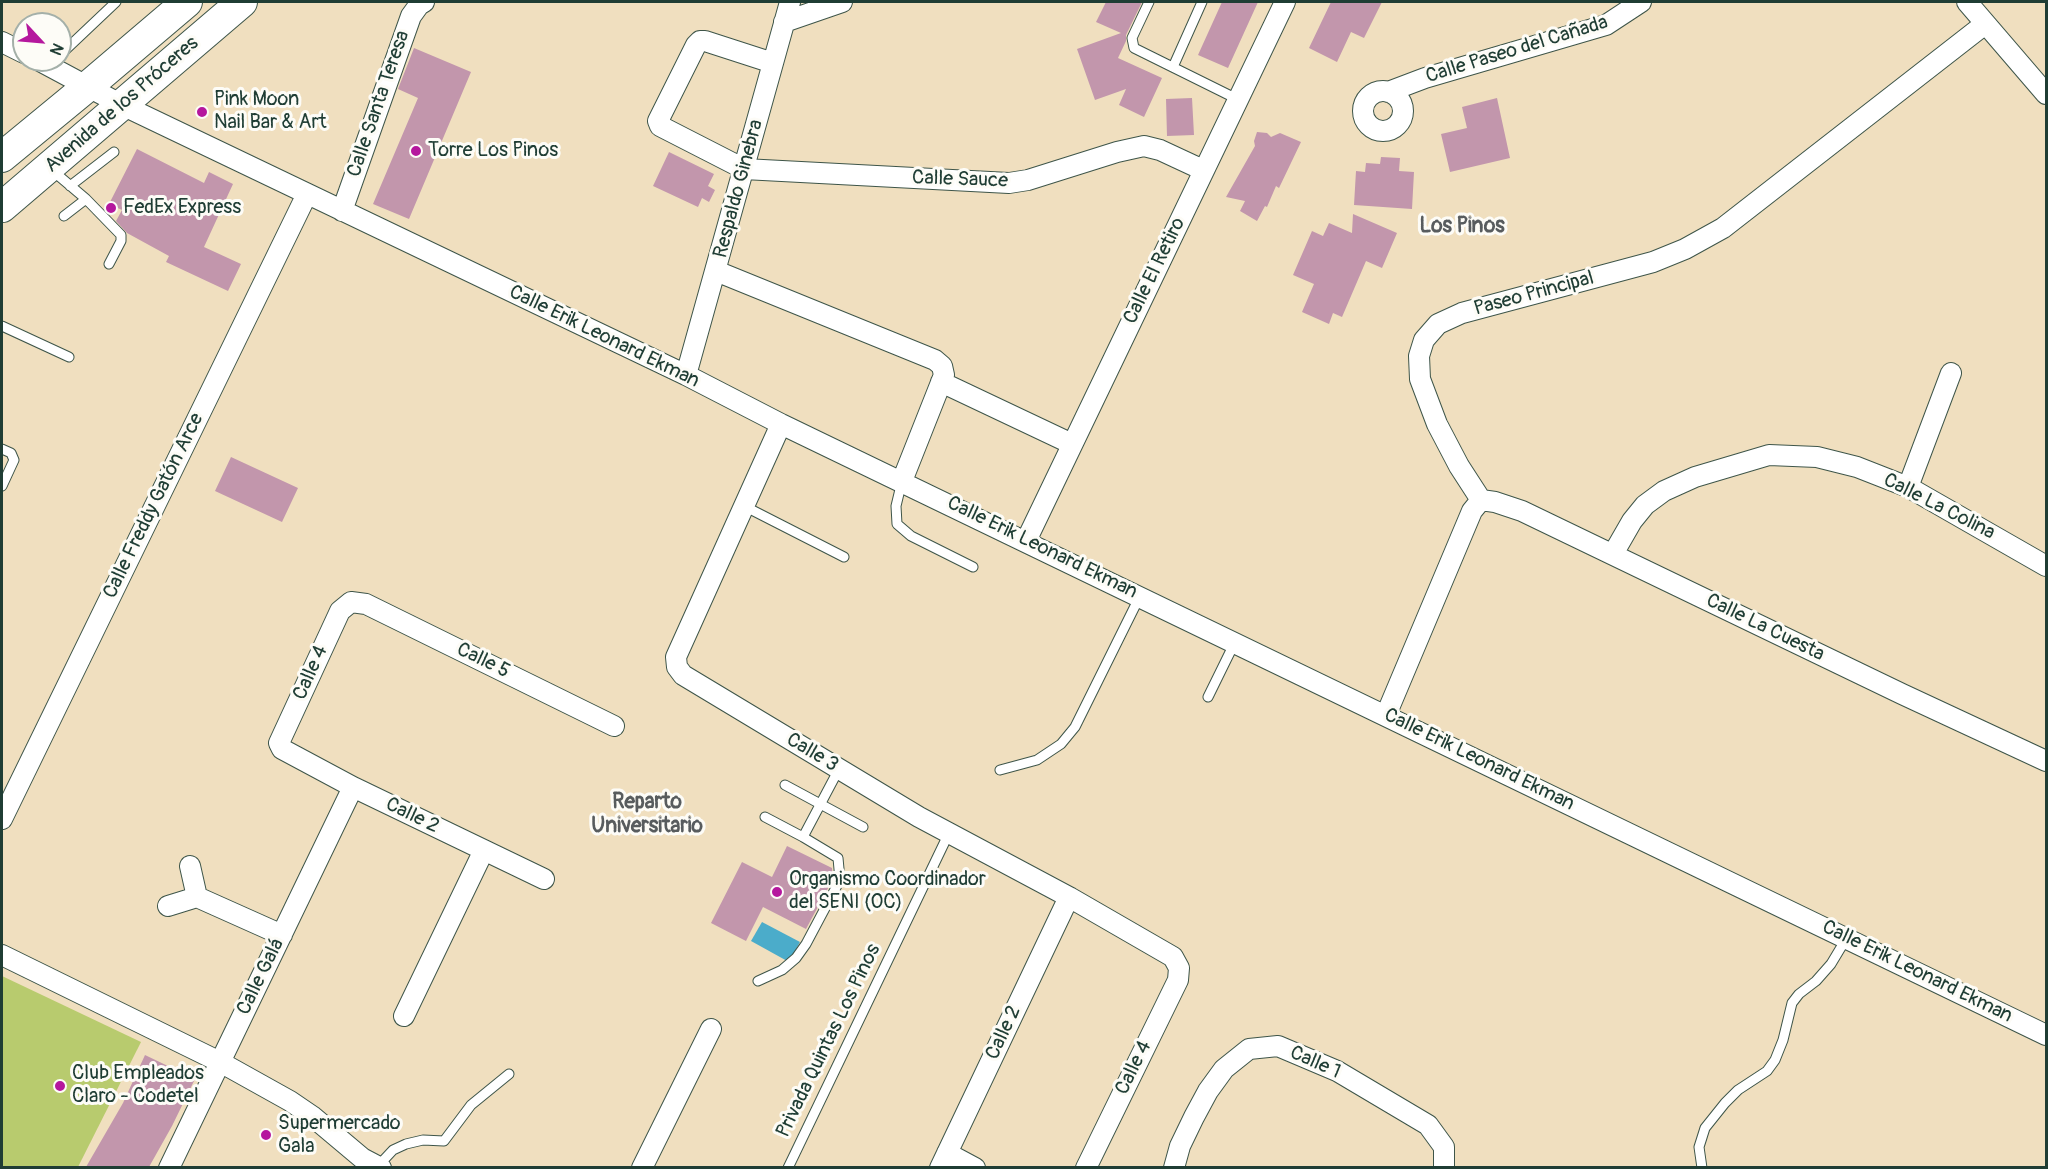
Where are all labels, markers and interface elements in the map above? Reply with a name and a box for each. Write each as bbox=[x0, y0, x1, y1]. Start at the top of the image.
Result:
street label: Calle Paseo del Cañada bbox=[1423, 11, 1611, 89]
north arrow bbox=[12, 12, 72, 72]
street label: Calle Santa Teresa bbox=[343, 28, 415, 180]
street label: Avenida de los Próceres bbox=[40, 32, 204, 178]
text: N bbox=[45, 40, 68, 58]
place label: Pink Moon Nail Bar & Art bbox=[214, 88, 327, 135]
marker: Pink Moon Nail Bar & Art bbox=[195, 105, 209, 119]
street label: Respaldo Ginebra bbox=[709, 117, 769, 261]
place label: Torre Los Pinos bbox=[428, 139, 558, 163]
marker: Torre Los Pinos bbox=[409, 144, 423, 158]
street label: Calle Sauce bbox=[912, 166, 1008, 194]
place label: FedEx Express bbox=[123, 196, 241, 220]
marker: FedEx Express bbox=[104, 201, 118, 215]
street label: Calle El Retiro bbox=[1119, 214, 1191, 328]
district label: Los Pinos bbox=[1419, 214, 1505, 240]
street label: Paseo Principal bbox=[1471, 266, 1597, 322]
street label: Calle Erik Leonard Ekman bbox=[505, 280, 703, 394]
street label: Calle Freddy Gatón Arce bbox=[99, 409, 209, 603]
street label: Calle La Colina bbox=[1879, 469, 1999, 545]
street label: Calle Erik Leonard Ekman bbox=[943, 491, 1141, 605]
street label: Calle La Cuesta bbox=[1702, 589, 1828, 667]
street label: Calle 5 bbox=[452, 638, 514, 684]
street label: Calle 4 bbox=[288, 642, 334, 704]
street label: Calle Erik Leonard Ekman bbox=[1380, 703, 1578, 817]
street label: Calle 3 bbox=[782, 728, 842, 778]
district label: Reparto Universitario bbox=[591, 790, 703, 840]
street label: Calle 2 bbox=[381, 793, 443, 839]
place label: Organismo Coordinador del SENI (OC) bbox=[789, 868, 986, 915]
marker: Organismo Coordinador del SENI (OC) bbox=[770, 885, 784, 899]
street label: Calle Erik Leonard Ekman bbox=[1818, 915, 2016, 1029]
street label: Calle Galá bbox=[232, 935, 290, 1019]
street label: Privada Quintas Los Pinos bbox=[772, 940, 886, 1142]
street label: Calle 2 bbox=[981, 1002, 1027, 1064]
street label: Calle 4 bbox=[1111, 1037, 1157, 1099]
street label: Calle 1 bbox=[1286, 1041, 1344, 1085]
place label: Club Empleados Claro - Codetel bbox=[72, 1062, 204, 1109]
marker: Club Empleados Claro - Codetel bbox=[53, 1079, 67, 1093]
place label: Supermercado Gala bbox=[278, 1112, 401, 1159]
marker: Supermercado Gala bbox=[259, 1128, 273, 1142]

